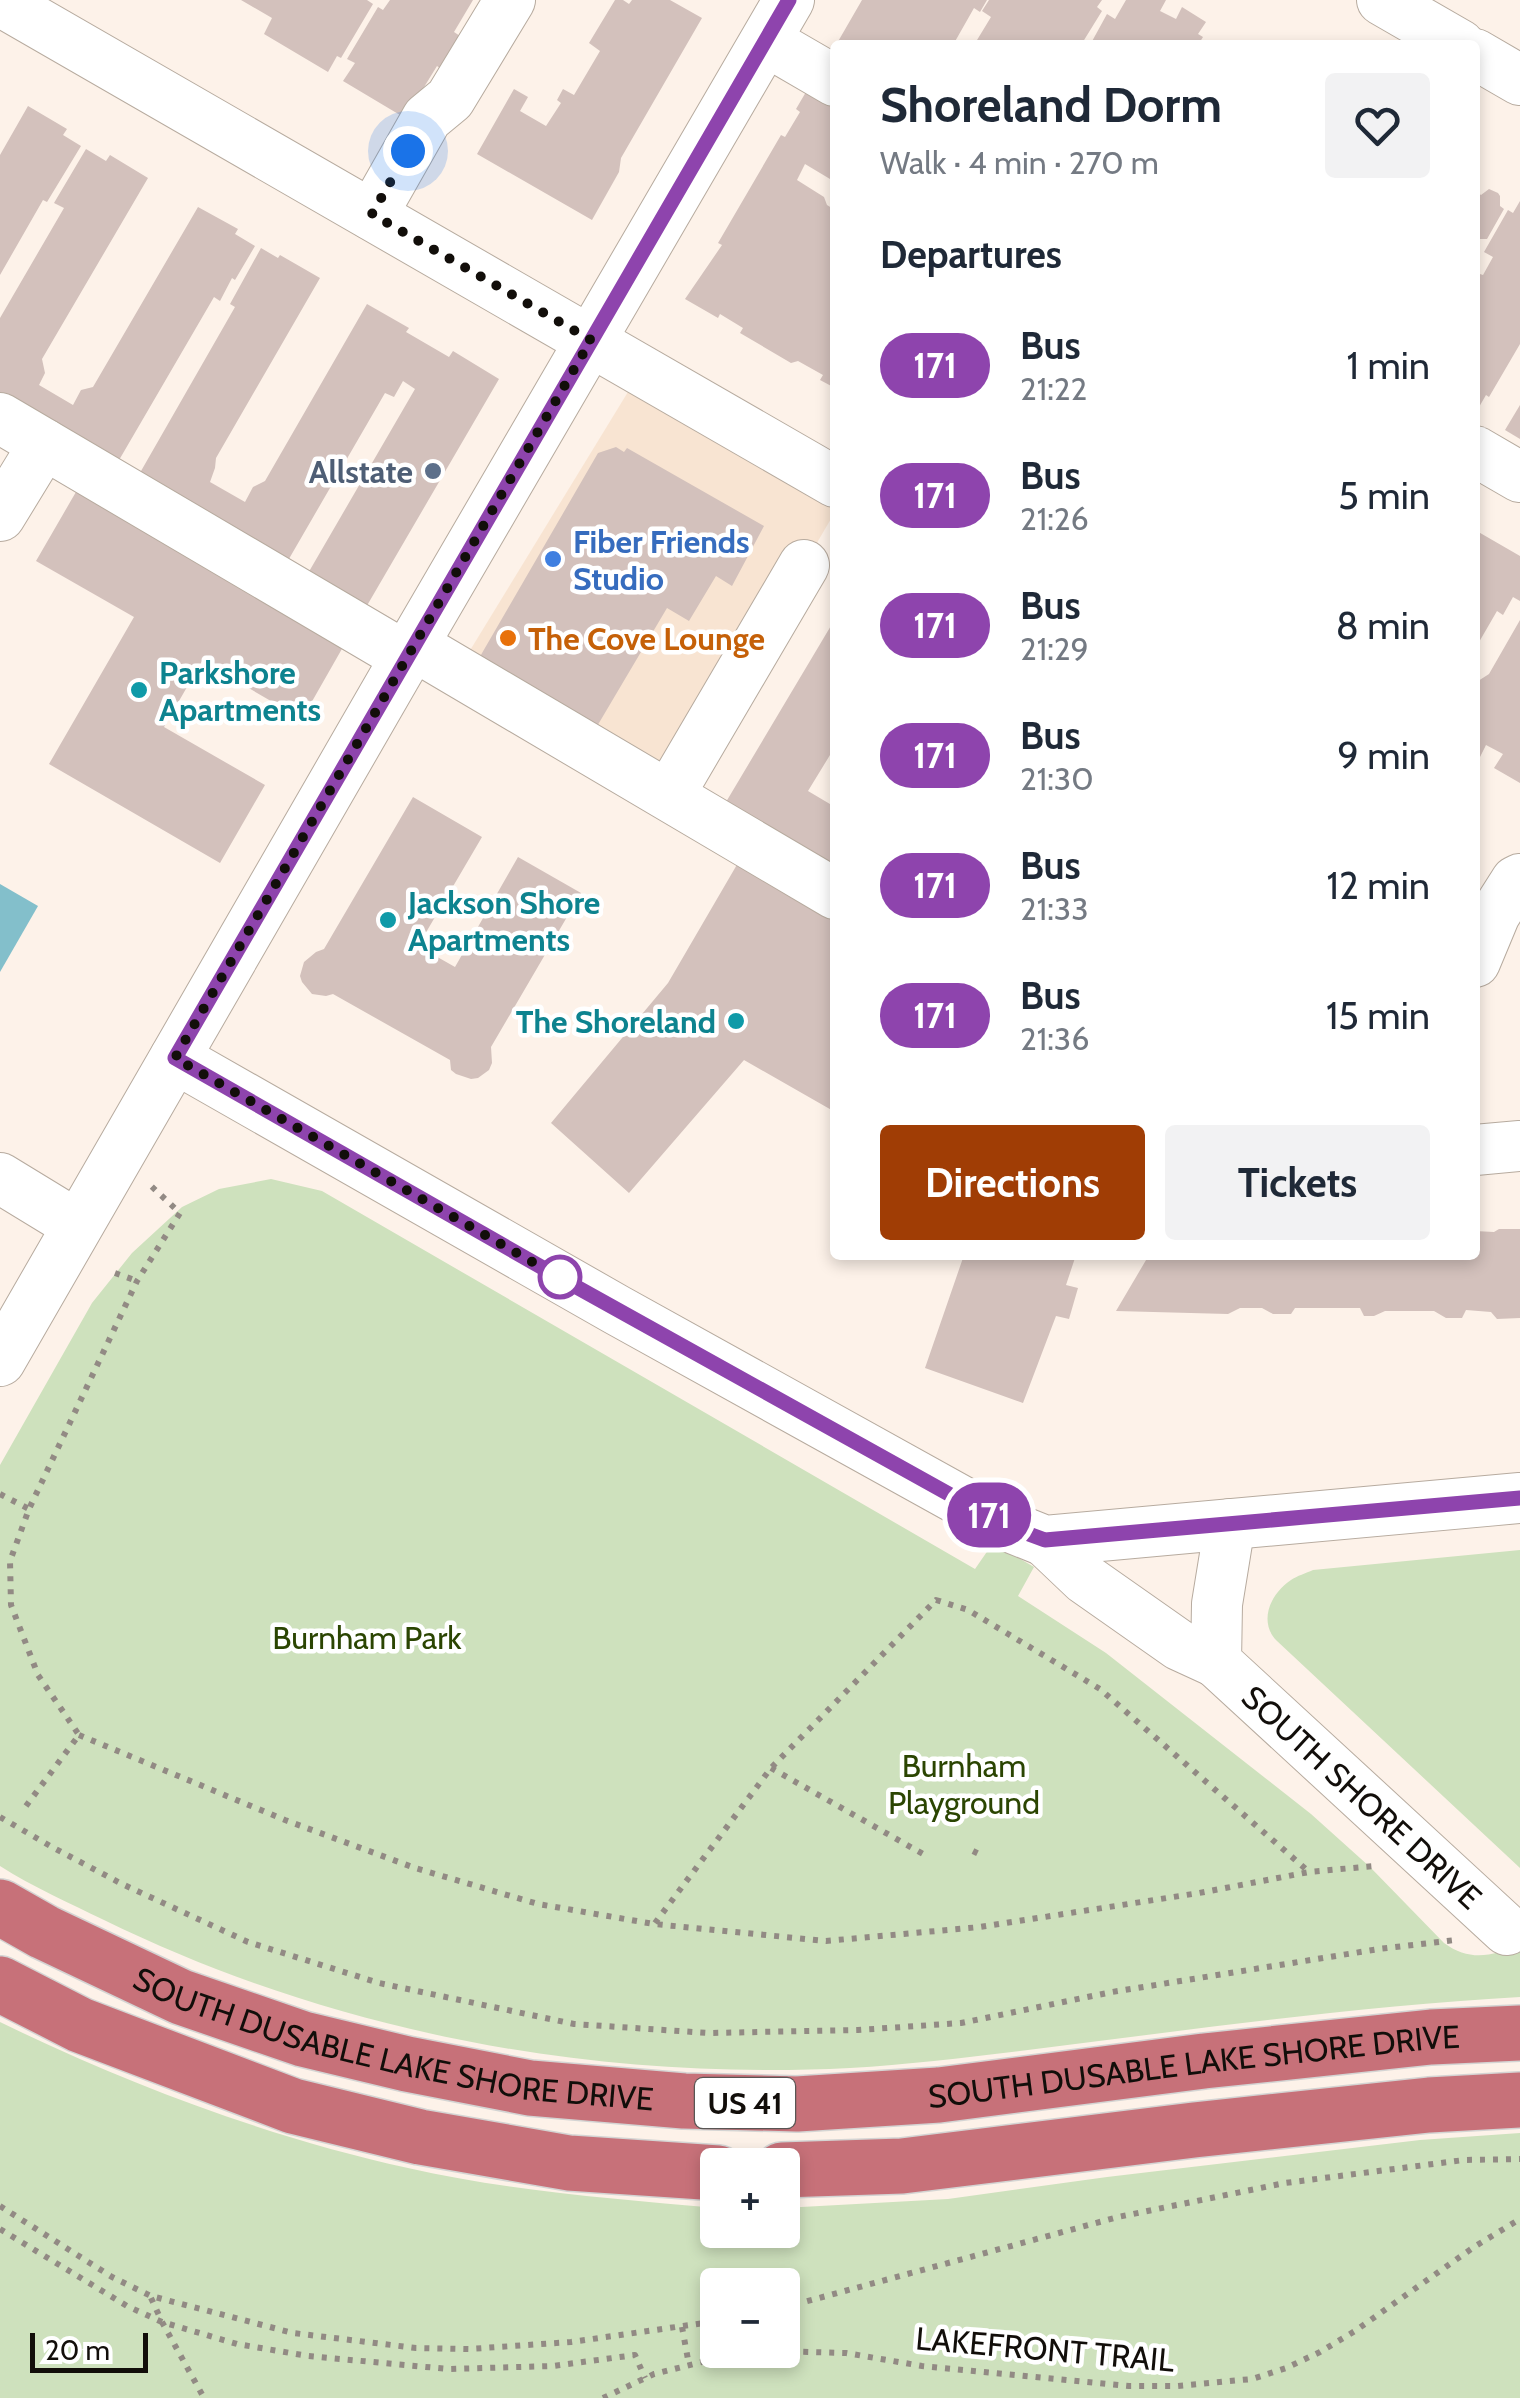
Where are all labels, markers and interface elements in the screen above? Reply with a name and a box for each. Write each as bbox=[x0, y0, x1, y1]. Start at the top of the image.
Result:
button: heart bbox=[1325, 73, 1430, 178]
text: Shoreland Dorm bbox=[880, 76, 1222, 134]
your location bbox=[383, 126, 433, 176]
text: Walk · 4 min · 270 m bbox=[880, 143, 1159, 182]
text: Departures bbox=[880, 231, 1062, 278]
text: Bus bbox=[1020, 322, 1081, 369]
text: 1 min bbox=[1346, 342, 1430, 389]
text: 171 bbox=[913, 344, 957, 387]
text: 21:22 bbox=[1020, 369, 1087, 408]
place label: Allstate bbox=[309, 452, 413, 491]
text: Bus bbox=[1020, 452, 1081, 499]
marker: Allstate bbox=[422, 460, 444, 482]
text: 5 min bbox=[1338, 472, 1430, 519]
text: 171 bbox=[913, 474, 957, 517]
text: 21:26 bbox=[1020, 499, 1089, 538]
place label: Fiber Friends Studio bbox=[573, 522, 750, 598]
marker: Fiber Friends Studio bbox=[542, 548, 564, 570]
text: Bus bbox=[1020, 582, 1081, 629]
text: 8 min bbox=[1336, 602, 1430, 649]
text: 171 bbox=[913, 604, 957, 647]
place label: The Cove Lounge bbox=[528, 619, 765, 658]
marker: The Cove Lounge bbox=[497, 627, 519, 649]
text: 21:29 bbox=[1020, 629, 1089, 668]
place label: Parkshore Apartments bbox=[159, 653, 321, 729]
marker: Parkshore Apartments bbox=[128, 679, 150, 701]
text: Bus bbox=[1020, 712, 1081, 759]
text: 9 min bbox=[1337, 732, 1430, 779]
text: 171 bbox=[913, 734, 957, 777]
text: 21:30 bbox=[1020, 759, 1094, 798]
text: Bus bbox=[1020, 842, 1081, 889]
text: 12 min bbox=[1327, 862, 1430, 909]
text: 171 bbox=[913, 864, 957, 907]
place label: Jackson Shore Apartments bbox=[407, 883, 600, 959]
text: 21:33 bbox=[1020, 889, 1088, 928]
marker: Jackson Shore Apartments bbox=[377, 909, 399, 931]
text: Bus bbox=[1020, 972, 1081, 1019]
text: 15 min bbox=[1326, 992, 1430, 1039]
text: 171 bbox=[913, 994, 957, 1037]
place label: The Shoreland bbox=[516, 1002, 716, 1041]
marker: The Shoreland bbox=[725, 1010, 747, 1032]
text: 21:36 bbox=[1020, 1019, 1089, 1058]
button: Directions bbox=[880, 1125, 1145, 1240]
button: Tickets bbox=[1165, 1125, 1430, 1240]
unlabelled marker bbox=[539, 1256, 581, 1298]
line badge: 171 bbox=[932, 1482, 1046, 1548]
text: 171 bbox=[967, 1494, 1011, 1537]
park label: Burnham Park bbox=[272, 1618, 462, 1657]
street label: SOUTH SHORE DRIVE bbox=[1235, 1677, 1490, 1917]
park label: Burnham Playground bbox=[888, 1746, 1040, 1822]
street label: SOUTH DUSABLE LAKE SHORE DRIVE bbox=[128, 1958, 655, 2118]
street label: SOUTH DUSABLE LAKE SHORE DRIVE bbox=[927, 2016, 1461, 2115]
road number: US 41 bbox=[695, 2078, 795, 2128]
map controls bbox=[700, 2148, 800, 2368]
button: + bbox=[700, 2148, 800, 2248]
button: − bbox=[700, 2268, 800, 2368]
street label: LAKEFRONT TRAIL bbox=[914, 2318, 1176, 2380]
scale bar bbox=[30, 2328, 148, 2372]
text: 20 m bbox=[45, 2333, 110, 2367]

